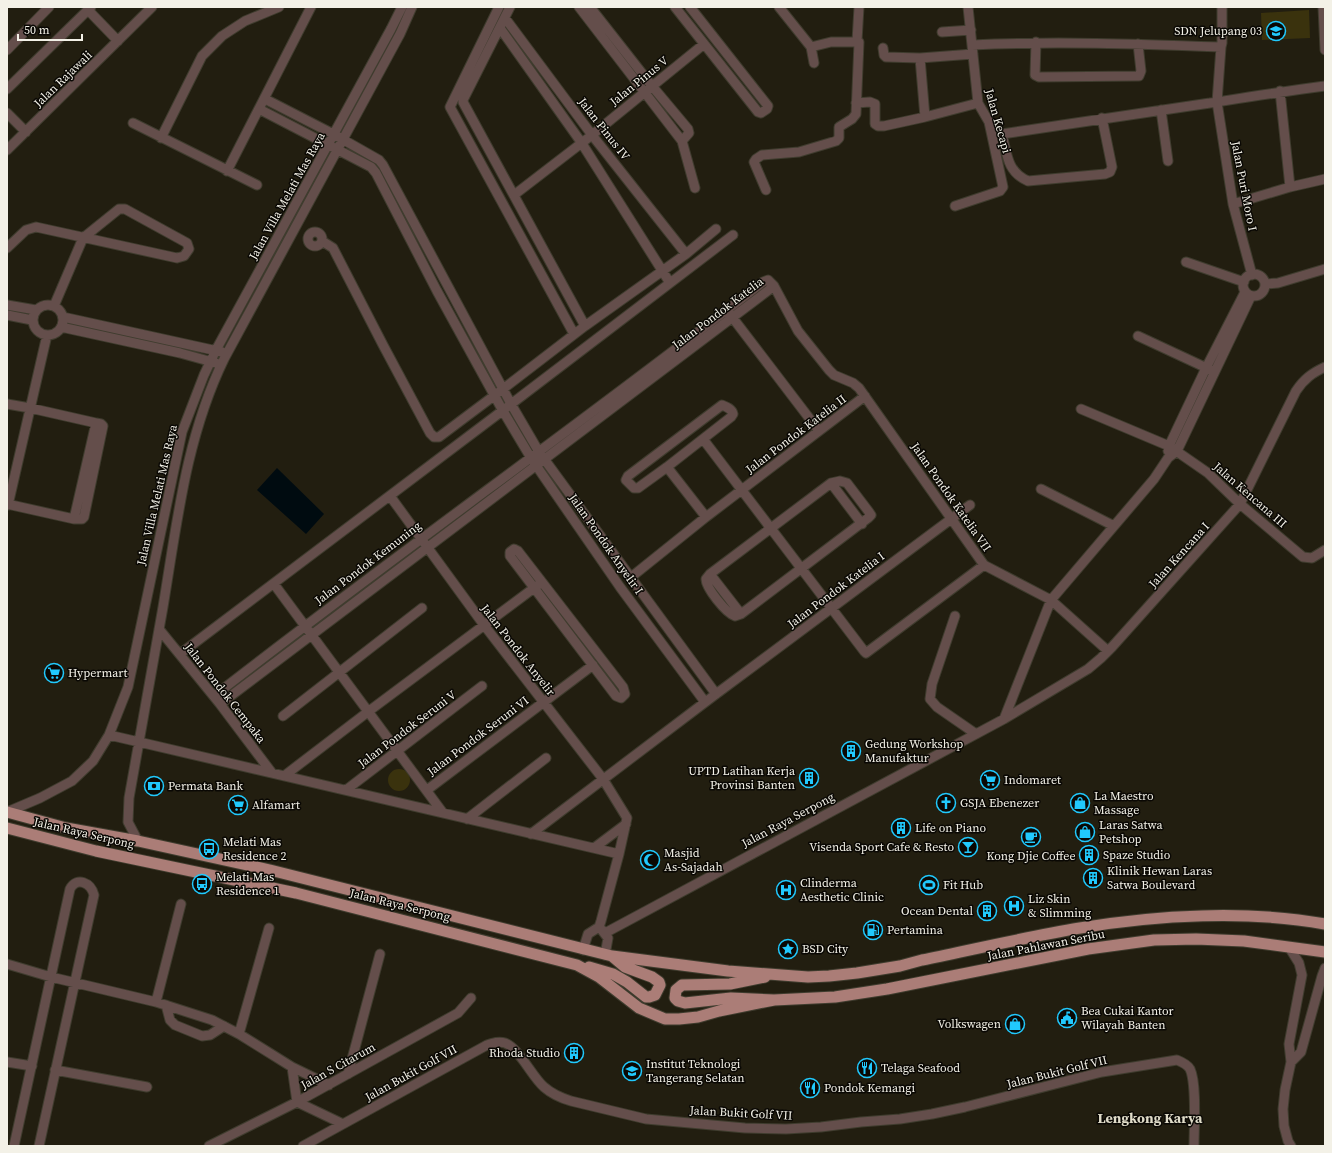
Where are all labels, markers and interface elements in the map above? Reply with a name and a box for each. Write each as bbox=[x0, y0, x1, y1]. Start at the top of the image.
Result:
scale bar bbox=[18, 16, 82, 42]
school or university icon: SDN Jelupang 03 bbox=[1265, 20, 1287, 42]
text: 50 m bbox=[24, 22, 50, 38]
place label: SDN Jelupang 03 bbox=[1174, 23, 1262, 39]
street label: Jalan Rajawali bbox=[30, 47, 96, 112]
street label: Jalan Pinus V bbox=[606, 53, 671, 110]
street label: Jalan Kecapi bbox=[981, 86, 1015, 155]
street label: Jalan Pinus IV bbox=[574, 94, 634, 164]
street label: Jalan Villa Melati Mas Raya bbox=[245, 128, 329, 264]
street label: Jalan Puri Moro I bbox=[1227, 139, 1261, 232]
street label: Jalan Pondok Katelia bbox=[668, 273, 768, 353]
street label: Jalan Pondok Katelia II bbox=[742, 391, 850, 478]
street label: Jalan Villa Melati Mas Raya bbox=[133, 422, 181, 568]
street label: Jalan Pondok Katelia VII bbox=[907, 438, 995, 555]
street label: Jalan Kencana III bbox=[1209, 458, 1290, 531]
street label: Jalan Pondok Anyelir I bbox=[565, 490, 647, 598]
street label: Jalan Pondok Kemuning bbox=[311, 518, 424, 609]
street label: Jalan Kencana I bbox=[1144, 519, 1213, 592]
street label: Jalan Pondok Katelia I bbox=[783, 548, 888, 632]
street label: Jalan Pondok Anyelir bbox=[477, 600, 559, 699]
street label: Jalan Pondok Cempaka bbox=[180, 639, 270, 747]
supermarket icon: Hypermart bbox=[43, 662, 65, 684]
place label: Hypermart bbox=[68, 665, 128, 681]
street label: Jalan Pondok Seruni V bbox=[354, 687, 459, 772]
street label: Jalan Pondok Seruni VI bbox=[423, 692, 532, 780]
place label: Gedung Workshop Manufaktur bbox=[865, 736, 963, 766]
building icon: Gedung Workshop Manufaktur bbox=[840, 740, 862, 762]
place label: UPTD Latihan Kerja Provinsi Banten bbox=[688, 763, 796, 793]
building icon: UPTD Latihan Kerja Provinsi Banten bbox=[798, 767, 820, 789]
supermarket icon: Indomaret bbox=[979, 769, 1001, 791]
place label: Indomaret bbox=[1004, 772, 1061, 788]
bank icon: Permata Bank bbox=[143, 775, 165, 797]
place label: Permata Bank bbox=[168, 778, 244, 794]
place label: La Maestro Massage bbox=[1094, 788, 1154, 818]
street label: Jalan Raya Serpong bbox=[738, 789, 837, 852]
church icon: GSJA Ebenezer bbox=[935, 792, 957, 814]
shop icon: La Maestro Massage bbox=[1069, 792, 1091, 814]
supermarket icon: Alfamart bbox=[227, 794, 249, 816]
place label: GSJA Ebenezer bbox=[960, 795, 1039, 811]
place label: Alfamart bbox=[252, 797, 300, 813]
street label: Jalan Raya Serpong bbox=[31, 813, 136, 852]
building icon: Life on Piano bbox=[890, 817, 912, 839]
place label: Laras Satwa Petshop bbox=[1099, 817, 1164, 847]
place label: Life on Piano bbox=[915, 820, 986, 836]
shop icon: Laras Satwa Petshop bbox=[1074, 821, 1096, 843]
cafe icon: Kong Djie Coffee bbox=[1020, 826, 1042, 848]
place label: Melati Mas Residence 2 bbox=[223, 834, 287, 864]
bar icon: Visenda Sport Cafe & Resto bbox=[957, 836, 979, 858]
bus stop icon: Melati Mas Residence 2 bbox=[198, 838, 220, 860]
place label: Visenda Sport Cafe & Resto bbox=[809, 839, 954, 855]
building icon: Spaze Studio bbox=[1078, 844, 1100, 866]
place label: Masjid As-Sajadah bbox=[664, 845, 723, 875]
place label: Spaze Studio bbox=[1103, 847, 1171, 863]
place label: Kong Djie Coffee bbox=[986, 848, 1076, 864]
mosque icon: Masjid As-Sajadah bbox=[639, 849, 661, 871]
place label: Klinik Hewan Laras Satwa Boulevard bbox=[1107, 863, 1212, 893]
building icon: Klinik Hewan Laras Satwa Boulevard bbox=[1082, 867, 1104, 889]
place label: Melati Mas Residence 1 bbox=[216, 869, 280, 899]
bus stop icon: Melati Mas Residence 1 bbox=[191, 873, 213, 895]
sports icon: Fit Hub bbox=[918, 874, 940, 896]
place label: Clinderma Aesthetic Clinic bbox=[800, 875, 884, 905]
place label: Fit Hub bbox=[943, 877, 983, 893]
hospital icon: Clinderma Aesthetic Clinic bbox=[775, 879, 797, 901]
street label: Jalan Raya Serpong bbox=[347, 885, 452, 925]
place label: Liz Skin & Slimming bbox=[1028, 891, 1091, 921]
hospital icon: Liz Skin & Slimming bbox=[1003, 895, 1025, 917]
building icon: Ocean Dental bbox=[976, 900, 998, 922]
place label: Ocean Dental bbox=[901, 903, 973, 919]
fuel station icon: Pertamina bbox=[862, 919, 884, 941]
place label: Pertamina bbox=[887, 922, 944, 938]
street label: Jalan Pahlawan Seribu bbox=[985, 926, 1106, 964]
place icon: BSD City bbox=[777, 938, 799, 960]
place label: BSD City bbox=[802, 941, 849, 957]
place label: Bea Cukai Kantor Wilayah Banten bbox=[1081, 1003, 1174, 1033]
public building icon: Bea Cukai Kantor Wilayah Banten bbox=[1056, 1007, 1078, 1029]
shop icon: Volkswagen bbox=[1004, 1013, 1026, 1035]
place label: Volkswagen bbox=[938, 1016, 1001, 1032]
street label: Jalan S Citarum bbox=[297, 1039, 378, 1094]
street label: Jalan Bukit Golf VII bbox=[361, 1041, 460, 1105]
building icon: Rhoda Studio bbox=[563, 1042, 585, 1064]
place label: Rhoda Studio bbox=[489, 1045, 560, 1061]
street label: Jalan Bukit Golf VII bbox=[1004, 1052, 1109, 1092]
place label: Institut Teknologi Tangerang Selatan bbox=[646, 1056, 745, 1086]
restaurant icon: Telaga Seafood bbox=[856, 1057, 878, 1079]
school or university icon: Institut Teknologi Tangerang Selatan bbox=[621, 1060, 643, 1082]
place label: Telaga Seafood bbox=[881, 1060, 960, 1076]
restaurant icon: Pondok Kemangi bbox=[799, 1077, 821, 1099]
place label: Pondok Kemangi bbox=[824, 1080, 916, 1096]
street label: Jalan Bukit Golf VII bbox=[688, 1102, 793, 1124]
district label: Lengkong Karya bbox=[1097, 1108, 1203, 1128]

